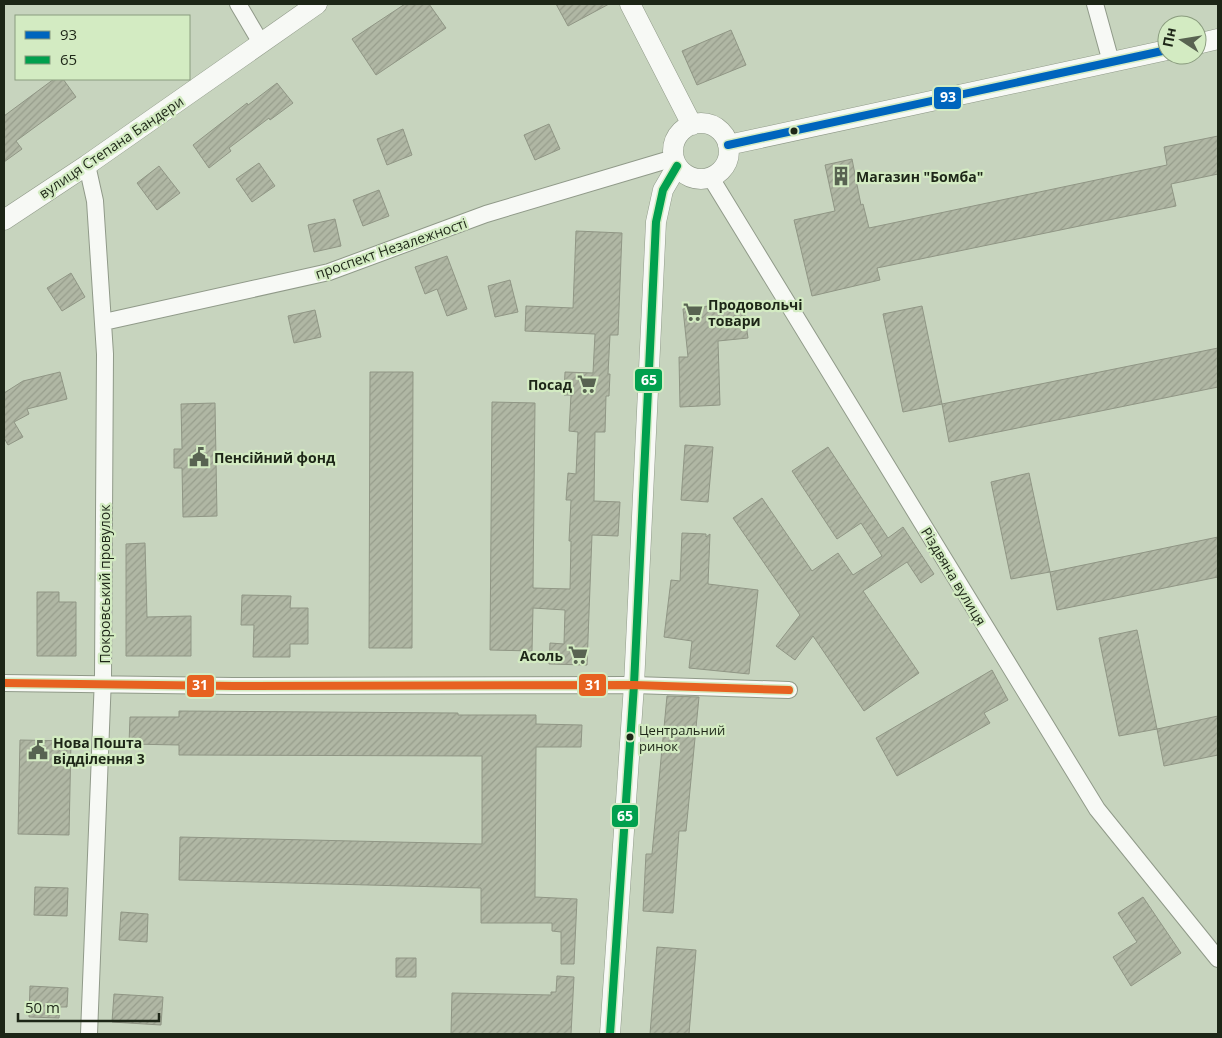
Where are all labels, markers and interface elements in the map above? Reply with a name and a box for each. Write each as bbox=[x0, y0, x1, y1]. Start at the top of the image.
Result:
legend bbox=[15, 15, 190, 80]
north arrow bbox=[1157, 15, 1207, 65]
text: 93 bbox=[60, 24, 77, 44]
text: Пн bbox=[1157, 26, 1180, 49]
text: 65 bbox=[60, 49, 77, 69]
line badge: 93 bbox=[933, 86, 962, 110]
text: 93 bbox=[940, 87, 956, 106]
street label: вулиця Степана Бандери bbox=[35, 91, 187, 203]
unlabelled marker bbox=[789, 126, 799, 136]
building icon: Магазин "Бомба" bbox=[830, 165, 852, 187]
place label: Магазин "Бомба" bbox=[856, 167, 983, 186]
street label: проспект Незалежності bbox=[313, 213, 469, 283]
place label: Продовольчі товари bbox=[708, 295, 802, 330]
supermarket icon: Продовольчі товари bbox=[682, 301, 704, 323]
line badge: 65 bbox=[634, 368, 663, 392]
text: 65 bbox=[641, 370, 657, 389]
supermarket icon: Посад bbox=[576, 373, 598, 395]
place label: Посад bbox=[528, 375, 573, 394]
public building icon: Пенсійний фонд bbox=[188, 446, 210, 468]
place label: Пенсійний фонд bbox=[214, 448, 336, 467]
street label: Покровський провулок bbox=[95, 504, 114, 663]
street label: Різдвяна вулиця bbox=[917, 523, 991, 629]
supermarket icon: Асоль bbox=[567, 644, 589, 666]
place label: Асоль bbox=[520, 646, 563, 665]
line badge: 31 bbox=[578, 673, 607, 697]
line badge: 31 bbox=[186, 674, 215, 698]
text: 31 bbox=[192, 675, 208, 694]
text: 31 bbox=[585, 675, 601, 694]
place label: Центральний ринок bbox=[639, 721, 725, 755]
marker: Центральний ринок bbox=[625, 732, 635, 742]
place label: Нова Пошта відділення 3 bbox=[53, 733, 145, 768]
public building icon: Нова Пошта відділення 3 bbox=[27, 739, 49, 761]
line badge: 65 bbox=[611, 804, 639, 828]
text: 65 bbox=[617, 806, 633, 825]
scale bar bbox=[18, 990, 159, 1022]
text: 50 m bbox=[25, 997, 60, 1017]

